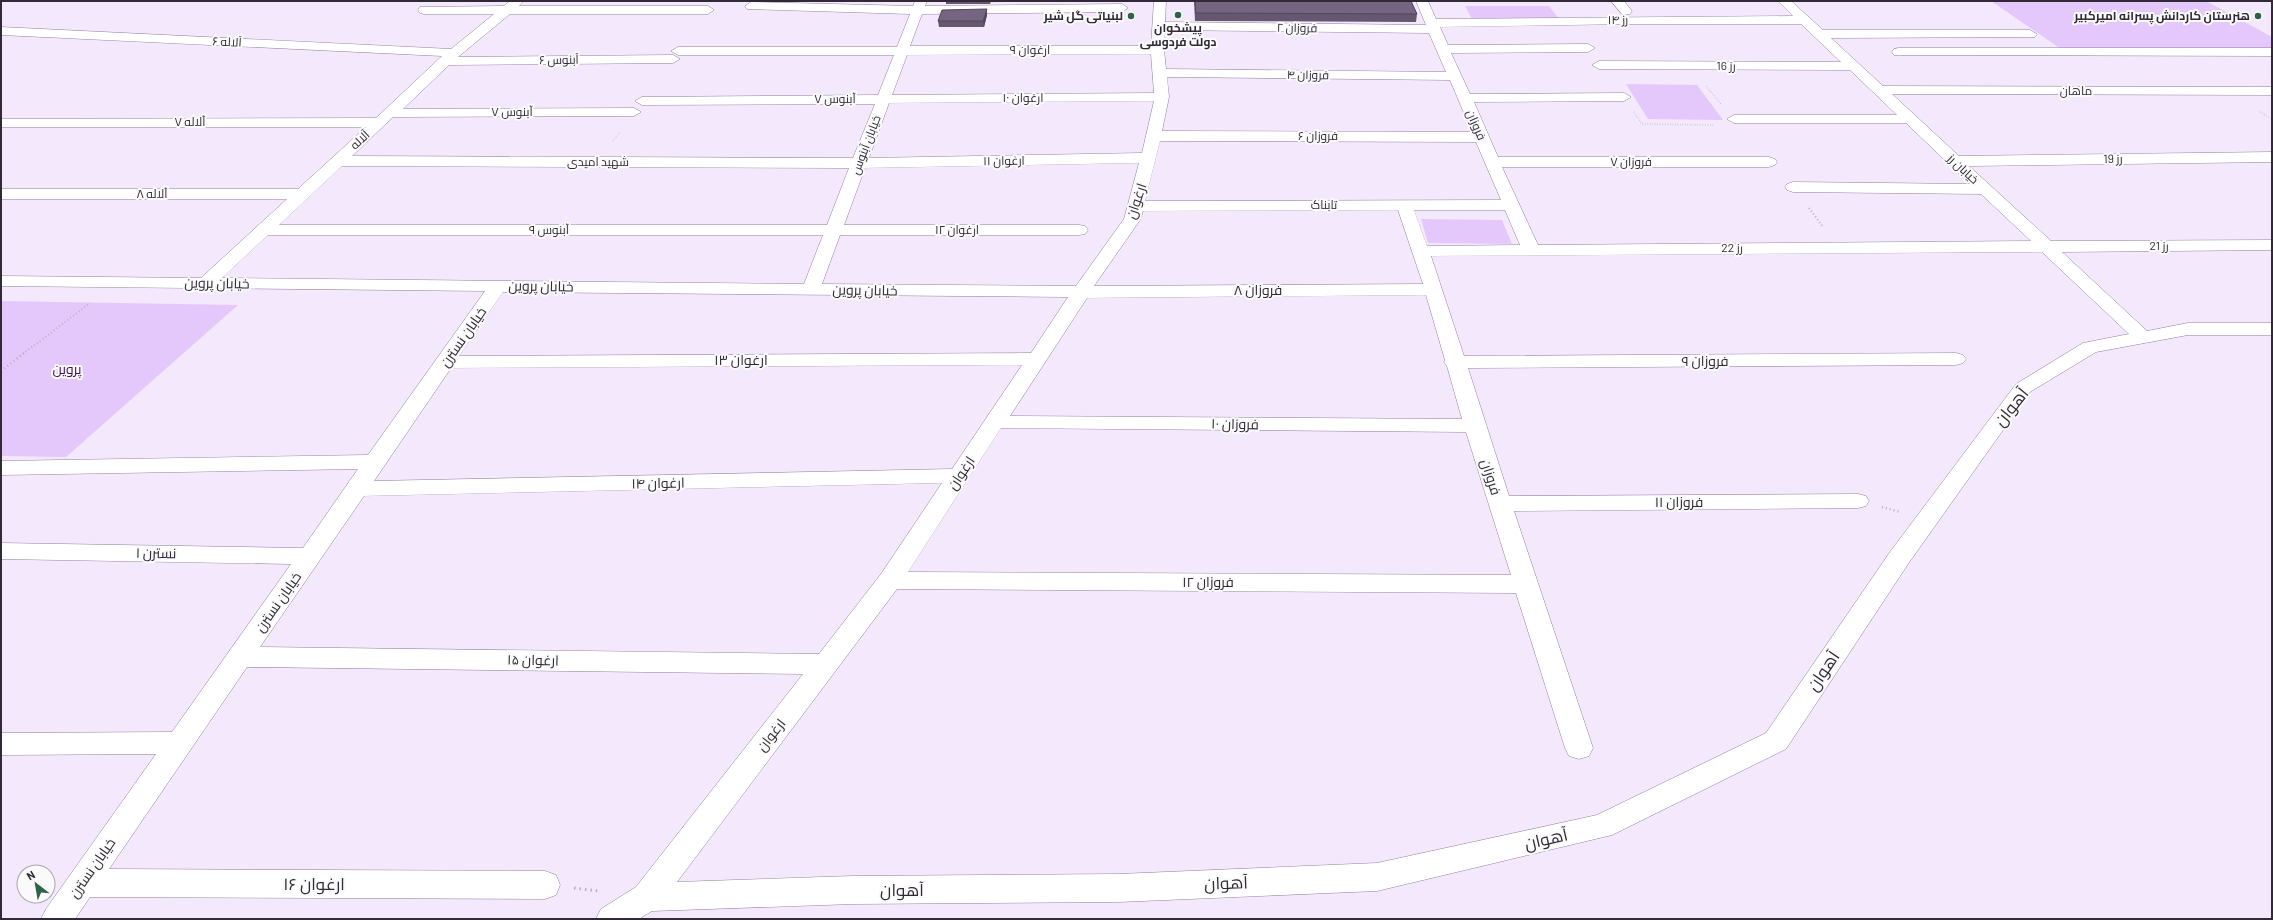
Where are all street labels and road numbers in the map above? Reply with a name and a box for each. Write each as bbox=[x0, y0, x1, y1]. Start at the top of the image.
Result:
street label: رز ۱۴ bbox=[1608, 12, 1628, 27]
street label: فروزان ۲ bbox=[1277, 20, 1317, 35]
street label: آلاله ۶ bbox=[212, 33, 243, 49]
street label: ارغوان ۹ bbox=[1010, 42, 1050, 57]
street label: آبنوس ۶ bbox=[539, 52, 580, 67]
street label: رز 16 bbox=[1716, 58, 1736, 73]
street label: فروزان ۴ bbox=[1287, 67, 1329, 82]
street label: ماهان bbox=[2060, 83, 2092, 98]
street label: ارغوان ۱۰ bbox=[1003, 90, 1043, 105]
street label: آبنوس ۷ bbox=[814, 91, 856, 106]
street label: آبنوس ۷ bbox=[491, 104, 533, 119]
street label: فروزان bbox=[1463, 107, 1490, 142]
street label: خیابان آبنوس bbox=[847, 113, 884, 177]
street label: آلاله ۷ bbox=[174, 114, 206, 128]
street label: آلاله bbox=[347, 126, 372, 152]
street label: فروزان ۶ bbox=[1298, 128, 1338, 143]
street label: خیابان رز bbox=[1944, 150, 1982, 187]
street label: رز 19 bbox=[2103, 151, 2123, 166]
street label: ارغوان ۱۱ bbox=[983, 153, 1025, 168]
street label: شهید امیدی bbox=[567, 154, 629, 169]
street label: فروزان ۷ bbox=[1610, 154, 1652, 169]
street label: ارغوان bbox=[1121, 181, 1150, 221]
street label: آلاله ۸ bbox=[136, 186, 168, 200]
street label: تابناک bbox=[1311, 197, 1338, 212]
street label: آبنوس ۹ bbox=[529, 222, 570, 237]
street label: ارغوان ۱۲ bbox=[935, 222, 979, 237]
street label: رز 21 bbox=[2149, 238, 2169, 253]
street label: رز 22 bbox=[1721, 240, 1743, 255]
street label: خیابان پروین bbox=[184, 273, 250, 294]
street label: خیابان پروین bbox=[508, 276, 574, 297]
street label: خیابان پروین bbox=[832, 280, 898, 301]
street label: فروزان ۸ bbox=[1234, 281, 1282, 298]
street label: خیابان نسترن bbox=[436, 303, 489, 370]
street label: ارغوان ۱۳ bbox=[714, 351, 768, 368]
street label: فروزان ۹ bbox=[1681, 352, 1729, 369]
street label: آهوان bbox=[1989, 383, 2034, 431]
street label: فروزان ۱۰ bbox=[1211, 415, 1259, 432]
street label: ارغوان bbox=[943, 453, 978, 493]
street label: فروزان bbox=[1478, 457, 1505, 497]
street label: ارغوان ۱۴ bbox=[631, 474, 685, 491]
street label: فروزان ۱۱ bbox=[1655, 493, 1703, 510]
street label: نسترن ۱ bbox=[136, 544, 176, 561]
street label: خیابان نسترن bbox=[251, 568, 304, 635]
street label: فروزان ۱۲ bbox=[1182, 573, 1234, 590]
street label: آهوان bbox=[1802, 646, 1845, 695]
street label: ارغوان ۱۵ bbox=[507, 651, 559, 668]
street label: ارغوان bbox=[753, 715, 789, 754]
street label: آهوان bbox=[1522, 823, 1570, 855]
street label: خیابان نسترن bbox=[65, 834, 118, 901]
street label: آهوان bbox=[1204, 871, 1249, 895]
street label: ارغوان ۱۶ bbox=[283, 873, 345, 895]
street label: آهوان bbox=[880, 879, 924, 901]

